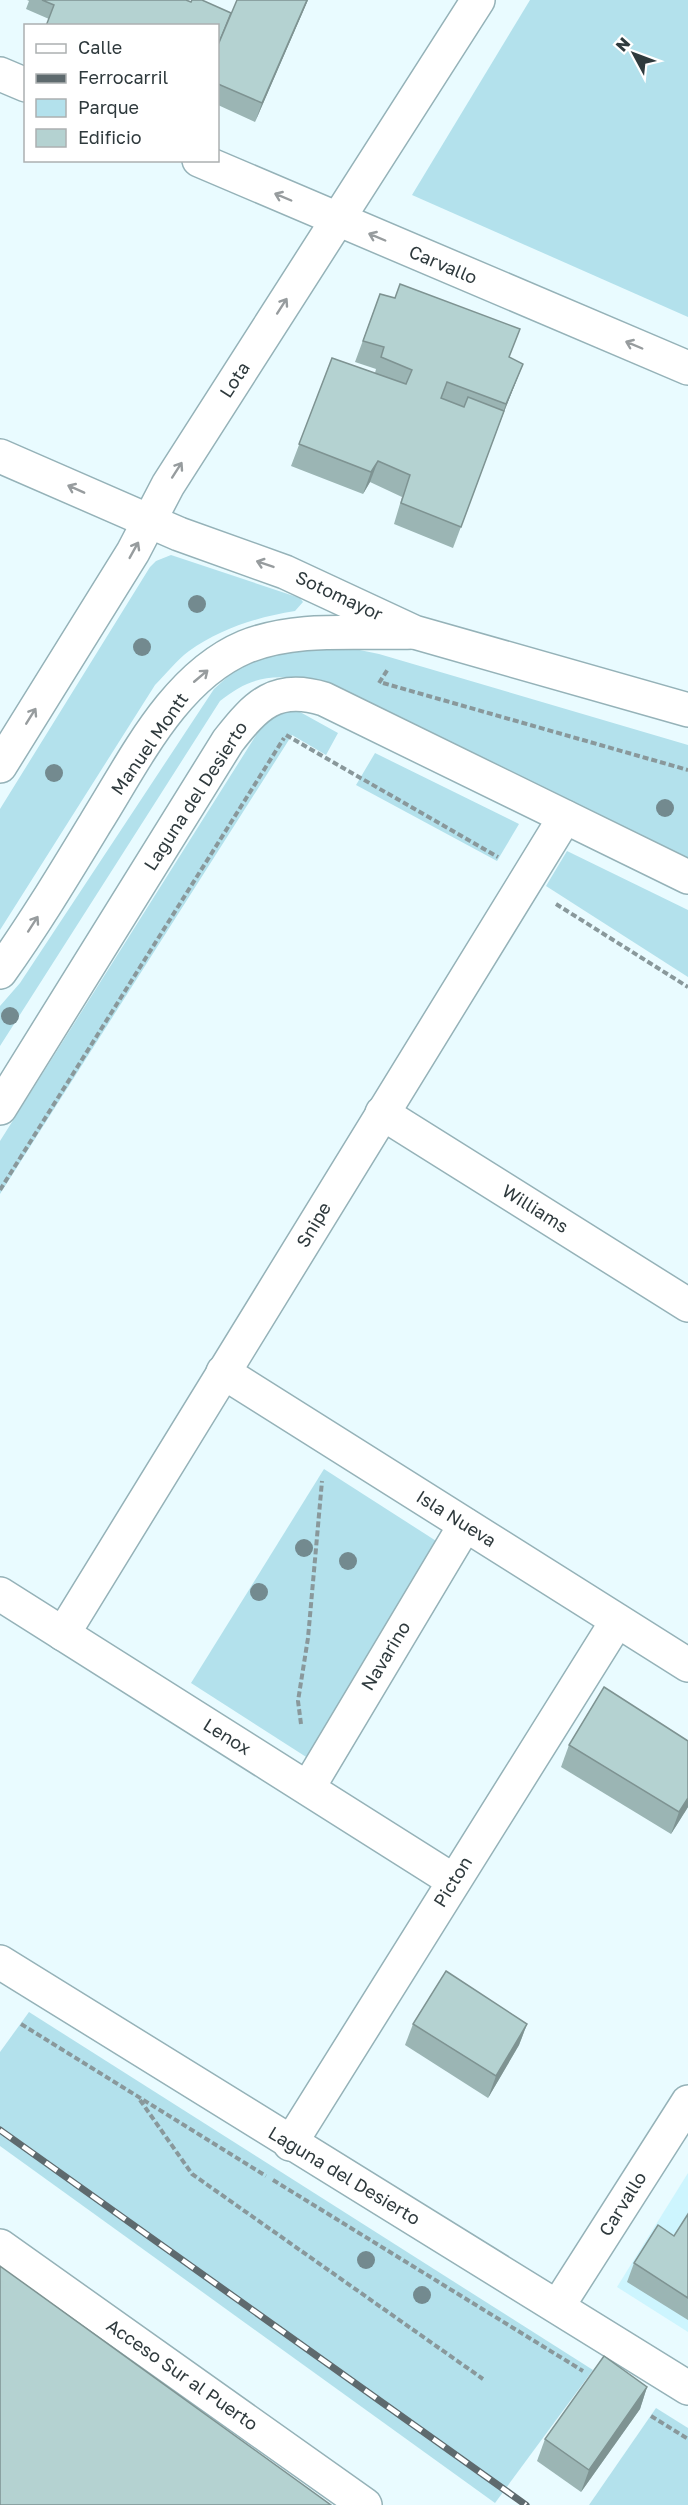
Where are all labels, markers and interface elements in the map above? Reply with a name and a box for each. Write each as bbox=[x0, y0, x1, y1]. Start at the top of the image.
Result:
legend bbox=[24, 24, 219, 162]
north arrow bbox=[604, 24, 664, 84]
text: N bbox=[611, 33, 634, 55]
text: Calle bbox=[78, 36, 122, 58]
text: Ferrocarril bbox=[78, 66, 168, 88]
text: Parque bbox=[78, 96, 139, 118]
text: Edificio bbox=[78, 126, 142, 148]
one-way arrow bbox=[274, 190, 292, 202]
one-way arrow bbox=[368, 231, 387, 242]
street label: Carvallo bbox=[406, 240, 481, 288]
one-way arrow bbox=[277, 298, 289, 315]
one-way arrow bbox=[626, 339, 644, 350]
street label: Lota bbox=[215, 357, 254, 401]
one-way arrow bbox=[171, 463, 183, 479]
one-way arrow bbox=[67, 483, 86, 494]
one-way arrow bbox=[128, 542, 140, 559]
one-way arrow bbox=[256, 558, 275, 569]
street label: Sotomayor bbox=[292, 565, 386, 625]
one-way arrow bbox=[193, 669, 208, 683]
street label: Manuel Montt bbox=[106, 688, 193, 799]
one-way arrow bbox=[25, 708, 37, 725]
street label: Laguna del Desierto bbox=[139, 717, 252, 874]
one-way arrow bbox=[27, 916, 39, 932]
street label: Williams bbox=[498, 1179, 573, 1237]
street label: Snipe bbox=[291, 1198, 335, 1251]
street label: Isla Nueva bbox=[413, 1485, 501, 1551]
street label: Navarino bbox=[356, 1617, 414, 1694]
street label: Lenox bbox=[200, 1713, 255, 1759]
street label: Picton bbox=[428, 1852, 476, 1911]
street label: Laguna del Desierto bbox=[265, 2121, 424, 2229]
street label: Carvallo bbox=[594, 2167, 651, 2240]
street label: Acceso Sur al Puerto bbox=[103, 2314, 262, 2435]

